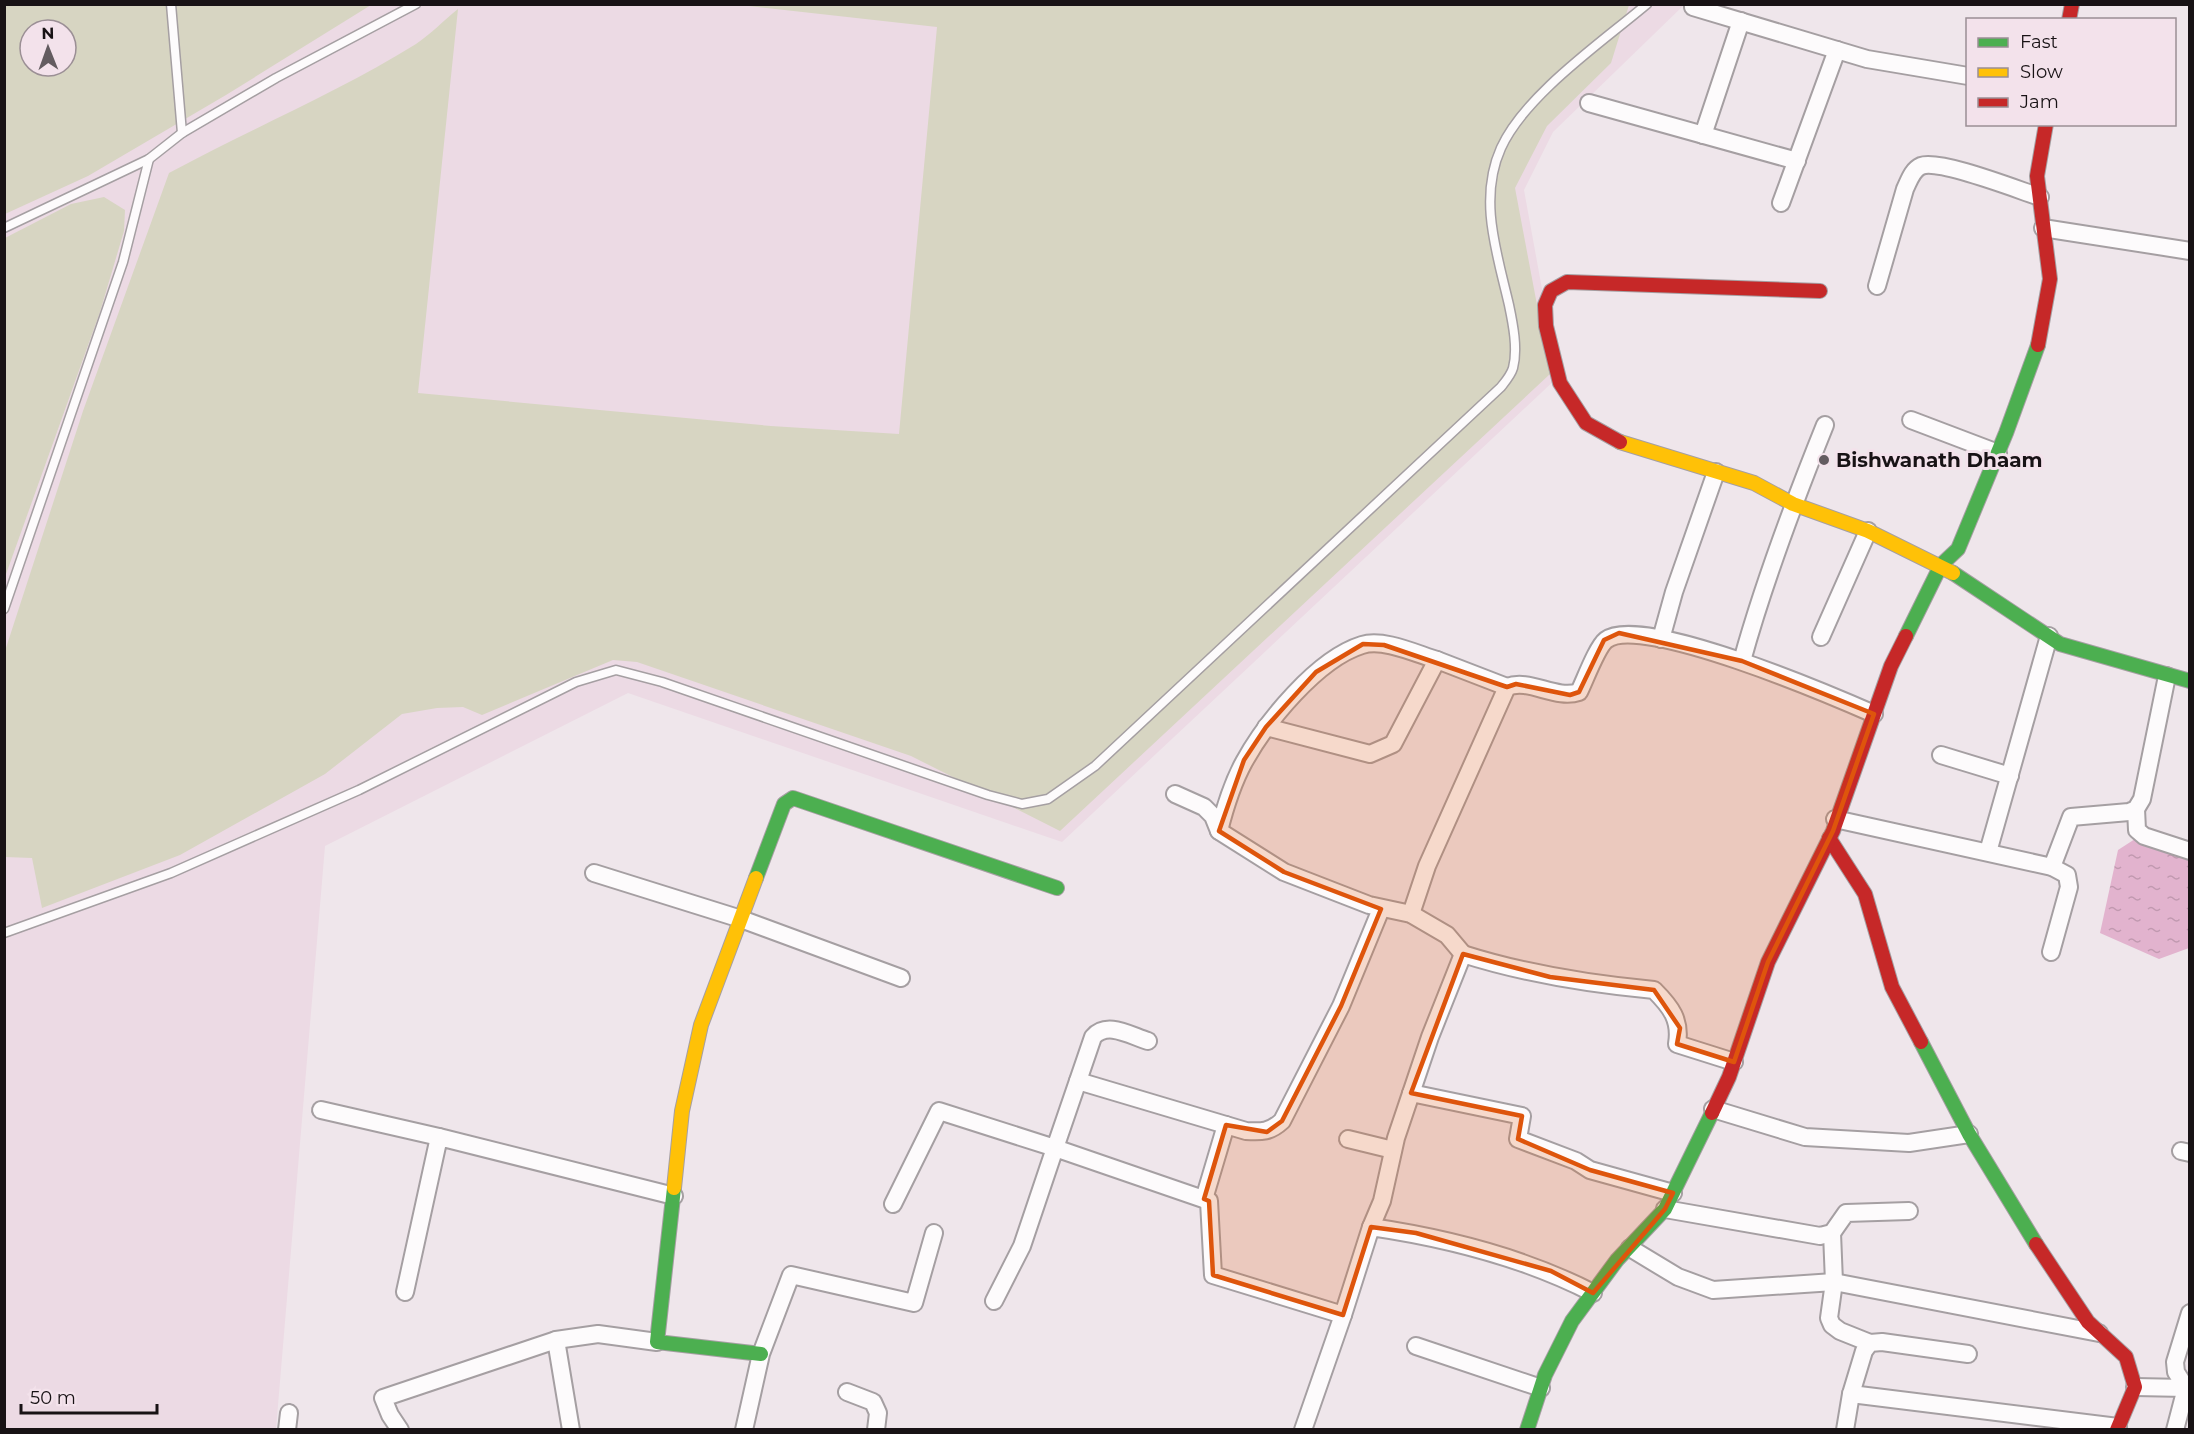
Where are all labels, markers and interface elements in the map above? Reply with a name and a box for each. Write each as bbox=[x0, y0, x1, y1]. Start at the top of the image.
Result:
north arrow bbox=[18, 18, 78, 78]
legend bbox=[1966, 18, 2176, 126]
text: N bbox=[41, 24, 54, 43]
text: Fast bbox=[2020, 31, 2058, 53]
text: Slow bbox=[2020, 61, 2063, 83]
text: Jam bbox=[2019, 91, 2059, 113]
place label: Bishwanath Dhaam bbox=[1836, 448, 2043, 472]
marker: Bishwanath Dhaam bbox=[1817, 453, 1831, 467]
scale bar bbox=[21, 1377, 158, 1415]
text: 50 m bbox=[30, 1387, 76, 1409]

